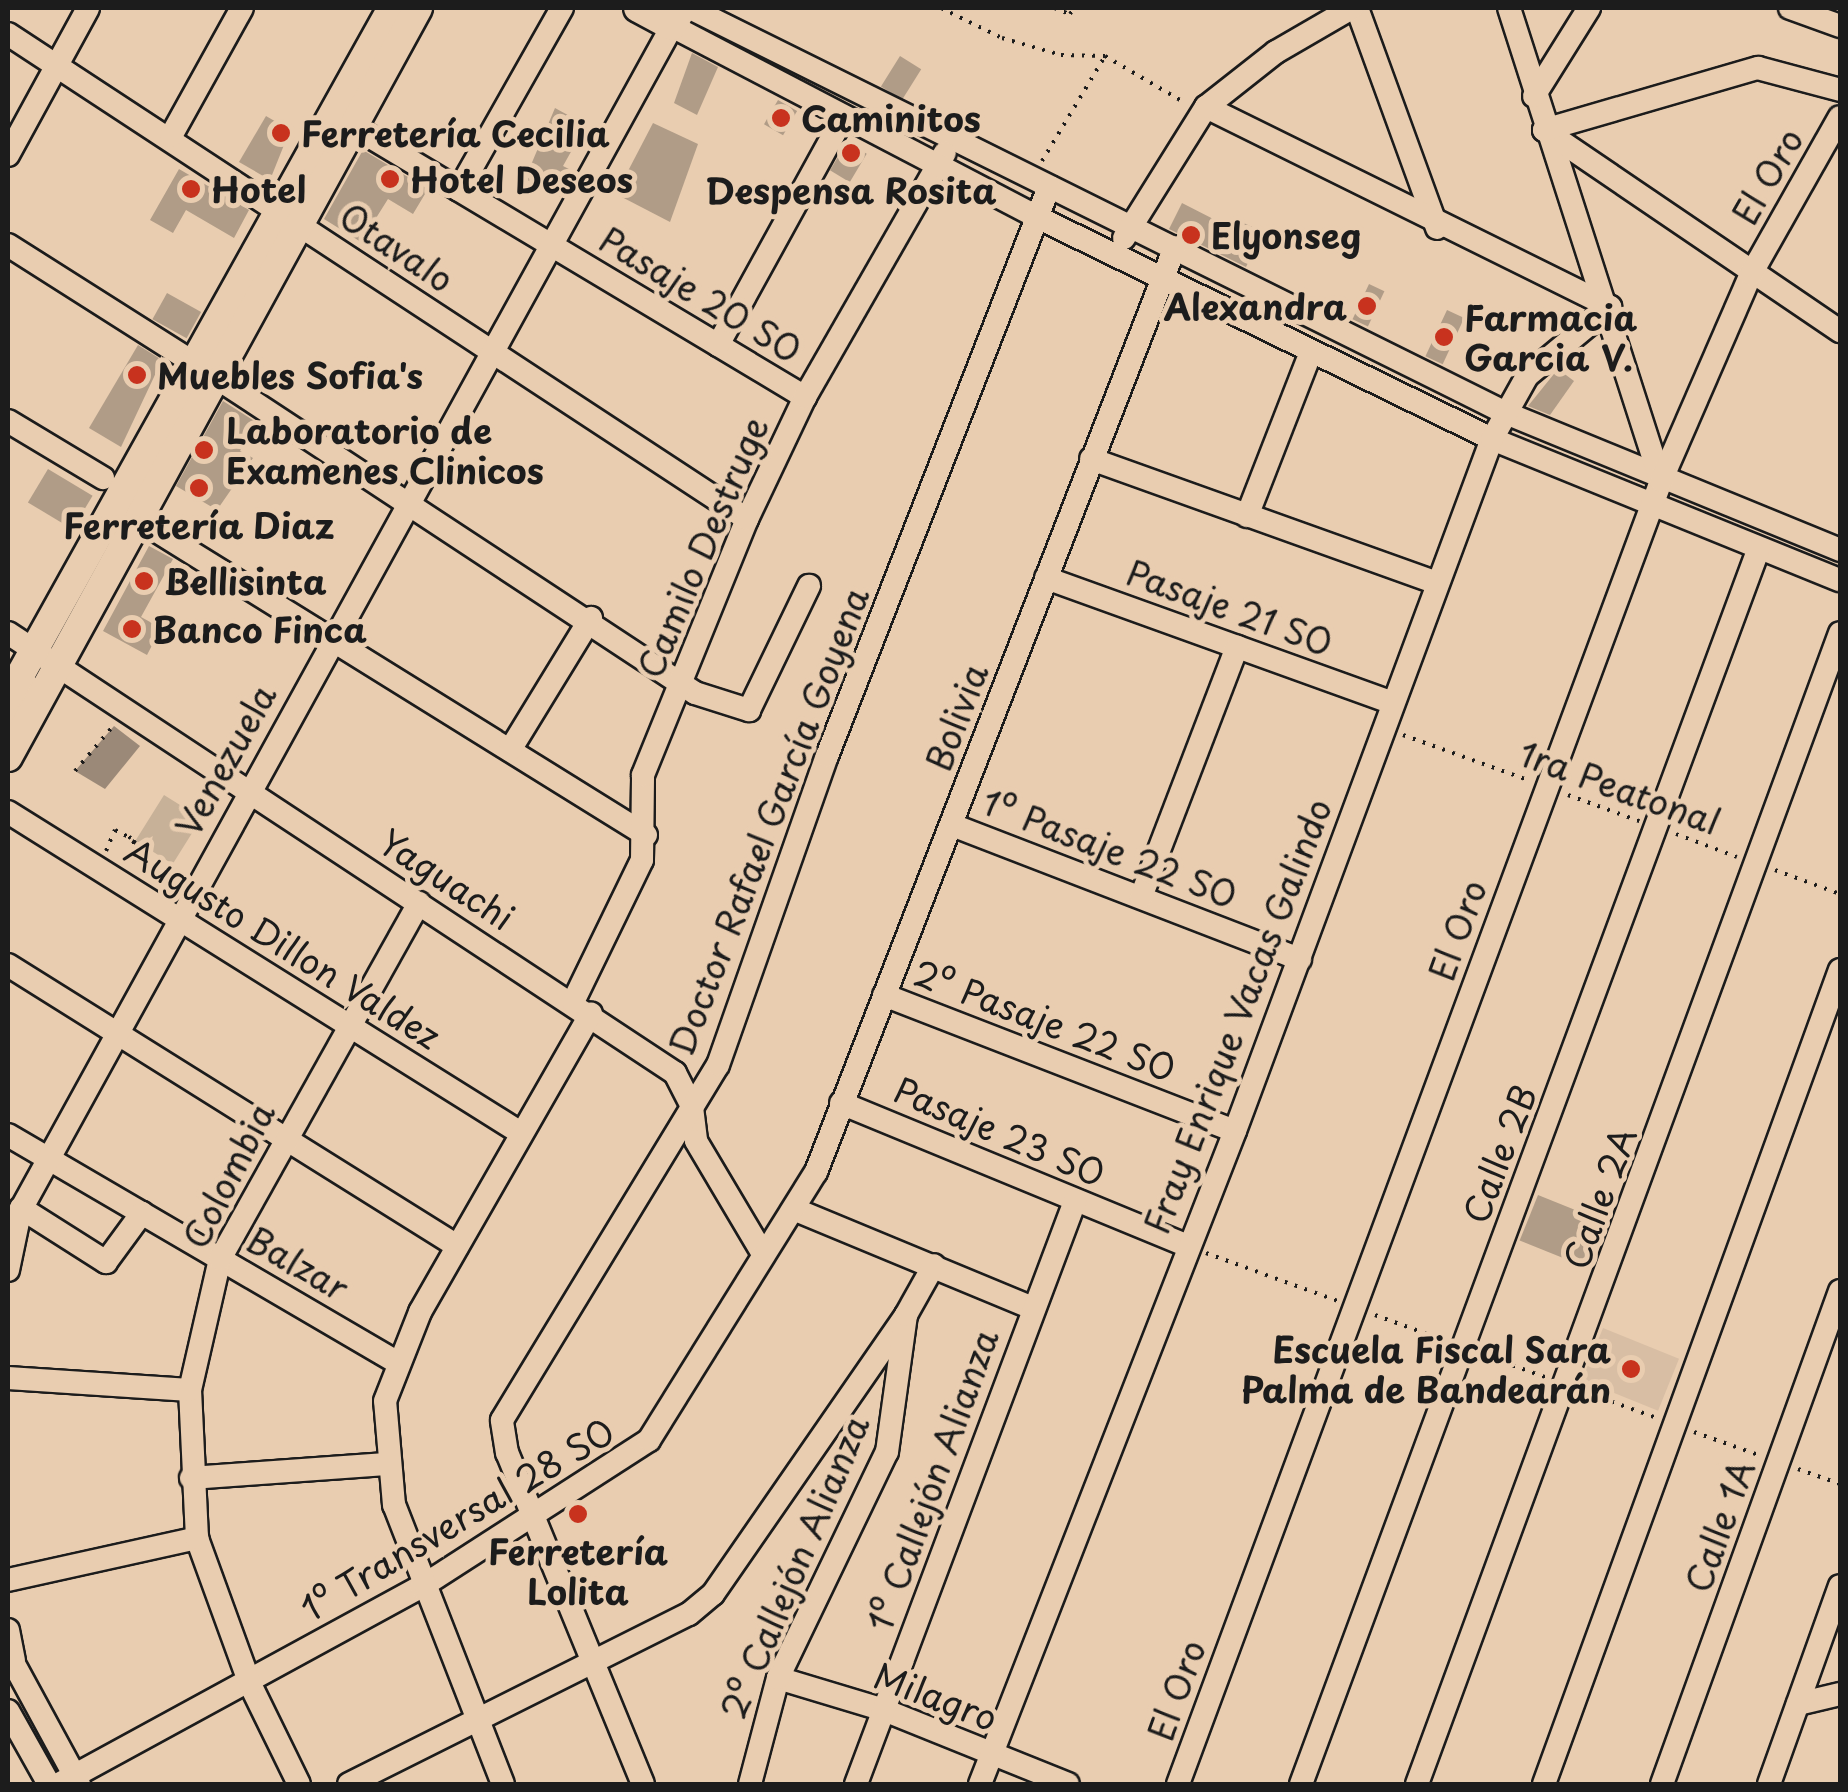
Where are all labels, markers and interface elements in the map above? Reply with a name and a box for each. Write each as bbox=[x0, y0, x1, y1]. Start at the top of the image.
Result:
place label: Caminitos bbox=[801, 97, 981, 139]
marker: Caminitos bbox=[770, 107, 792, 129]
place label: Ferretería Cecilia bbox=[301, 112, 612, 154]
street label: El Oro bbox=[1722, 120, 1812, 232]
marker: Ferretería Cecilia bbox=[270, 122, 292, 144]
marker: Despensa Rosita bbox=[840, 142, 862, 164]
place label: Hotel Deseos bbox=[410, 158, 635, 200]
place label: Hotel bbox=[211, 168, 306, 210]
marker: Hotel Deseos bbox=[379, 168, 401, 190]
place label: Despensa Rosita bbox=[705, 169, 997, 211]
marker: Hotel bbox=[180, 178, 202, 200]
street label: Otavalo bbox=[332, 194, 462, 300]
place label: Elyonseg bbox=[1211, 214, 1361, 256]
street label: Pasaje 20 SO bbox=[592, 217, 810, 371]
marker: Elyonseg bbox=[1180, 224, 1202, 246]
place label: Alexandra bbox=[1164, 285, 1347, 327]
marker: Alexandra bbox=[1356, 295, 1378, 317]
place label: Farmacia Garcia V. bbox=[1464, 296, 1637, 378]
marker: Farmacia Garcia V. bbox=[1433, 326, 1455, 348]
place label: Muebles Sofia's bbox=[157, 354, 427, 396]
marker: Muebles Sofia's bbox=[126, 364, 148, 386]
place label: Laboratorio de Examenes Clinicos bbox=[226, 409, 546, 491]
street label: Camilo Destruge bbox=[628, 411, 776, 683]
marker: Laboratorio de Examenes Clinicos bbox=[191, 437, 217, 463]
marker: Ferretería Diaz bbox=[188, 477, 210, 499]
place label: Ferretería Diaz bbox=[62, 504, 336, 546]
street label: Pasaje 21 SO bbox=[1119, 550, 1341, 664]
place label: Bellisinta bbox=[164, 560, 327, 602]
marker: Bellisinta bbox=[133, 570, 155, 592]
street label: Doctor Rafael García Goyena bbox=[659, 579, 877, 1063]
place label: Banco Finca bbox=[152, 608, 368, 650]
marker: Banco Finca bbox=[121, 618, 143, 640]
street label: Bolivia bbox=[916, 658, 996, 776]
street label: Venezuela bbox=[166, 677, 284, 843]
street label: 1ra Peatonal bbox=[1514, 731, 1726, 843]
street label: 1º Pasaje 22 SO bbox=[976, 780, 1244, 916]
street label: Fray Enrique Vacas Galindo bbox=[1134, 792, 1340, 1240]
street label: Yaguachi bbox=[372, 820, 522, 938]
street label: Augusto Dillon Valdez bbox=[117, 829, 449, 1057]
street label: El Oro bbox=[1419, 873, 1495, 987]
street label: 2º Pasaje 22 SO bbox=[908, 951, 1182, 1089]
street label: Pasaje 23 SO bbox=[887, 1067, 1113, 1195]
street label: Calle 2B bbox=[1454, 1079, 1544, 1229]
street label: Colombia bbox=[173, 1095, 283, 1255]
street label: Calle 2A bbox=[1554, 1121, 1644, 1275]
street label: Balzar bbox=[240, 1217, 356, 1309]
street label: 1º Callejón Alianza bbox=[858, 1323, 1006, 1637]
place label: Escuela Fiscal Sara Palma de Bandearán bbox=[1240, 1328, 1611, 1410]
marker: Escuela Fiscal Sara Palma de Bandearán bbox=[1620, 1358, 1642, 1380]
street label: 1º Transversal 28 SO bbox=[293, 1409, 621, 1629]
street label: 2º Callejón Alianza bbox=[711, 1409, 877, 1725]
street label: Calle 1A bbox=[1676, 1454, 1762, 1598]
marker: Ferretería Lolita bbox=[567, 1503, 589, 1525]
place label: Ferretería Lolita bbox=[488, 1530, 668, 1612]
street label: El Oro bbox=[1138, 1633, 1214, 1747]
street label: Milagro bbox=[869, 1653, 1003, 1739]

